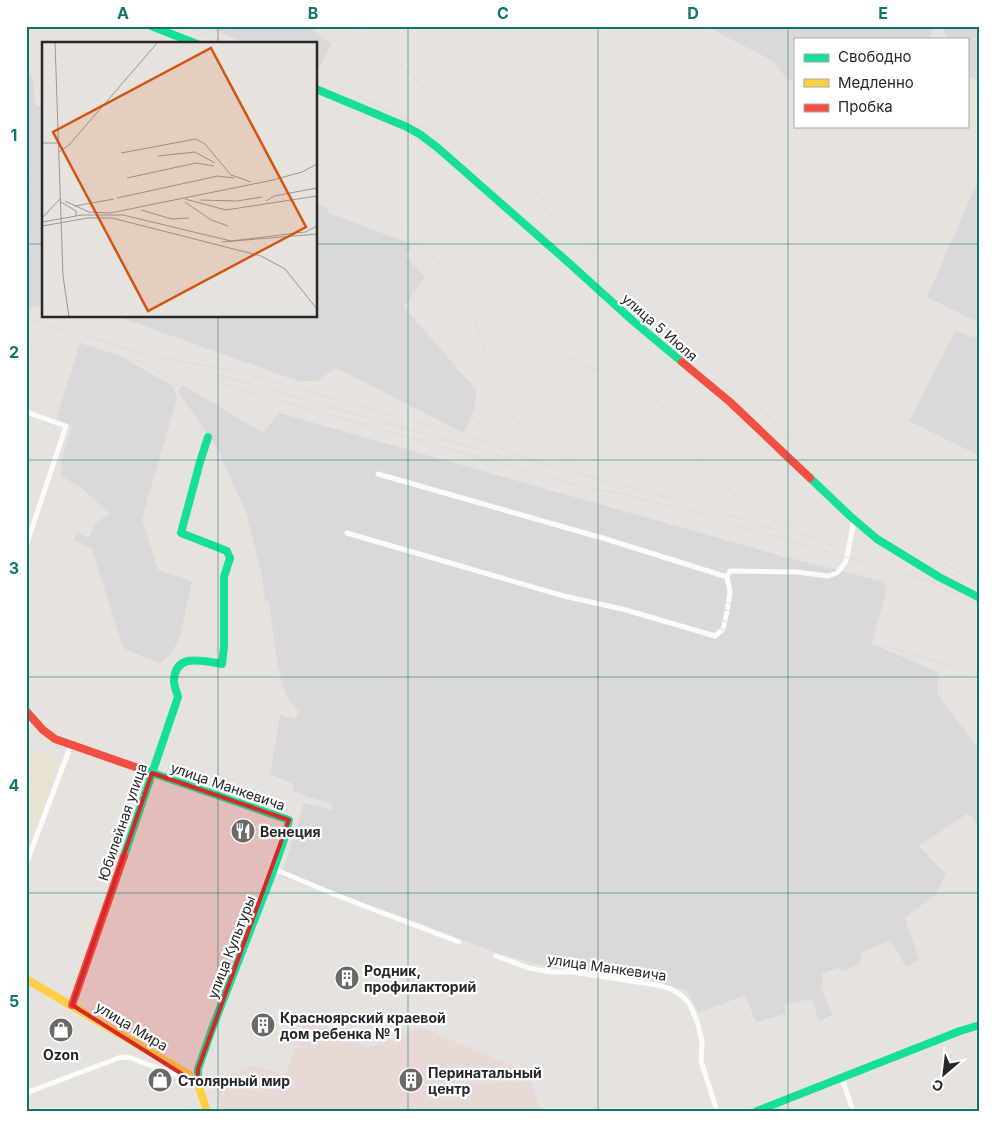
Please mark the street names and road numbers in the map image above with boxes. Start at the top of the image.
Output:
street label: улица 5 Июля [619,290,701,364]
street label: улица Манкевича [168,758,288,814]
street label: Юбилейная улица [94,761,150,883]
street label: улица Культуры [204,893,258,1001]
street label: улица Манкевича [546,950,668,984]
street label: улица Мира [93,998,171,1054]

